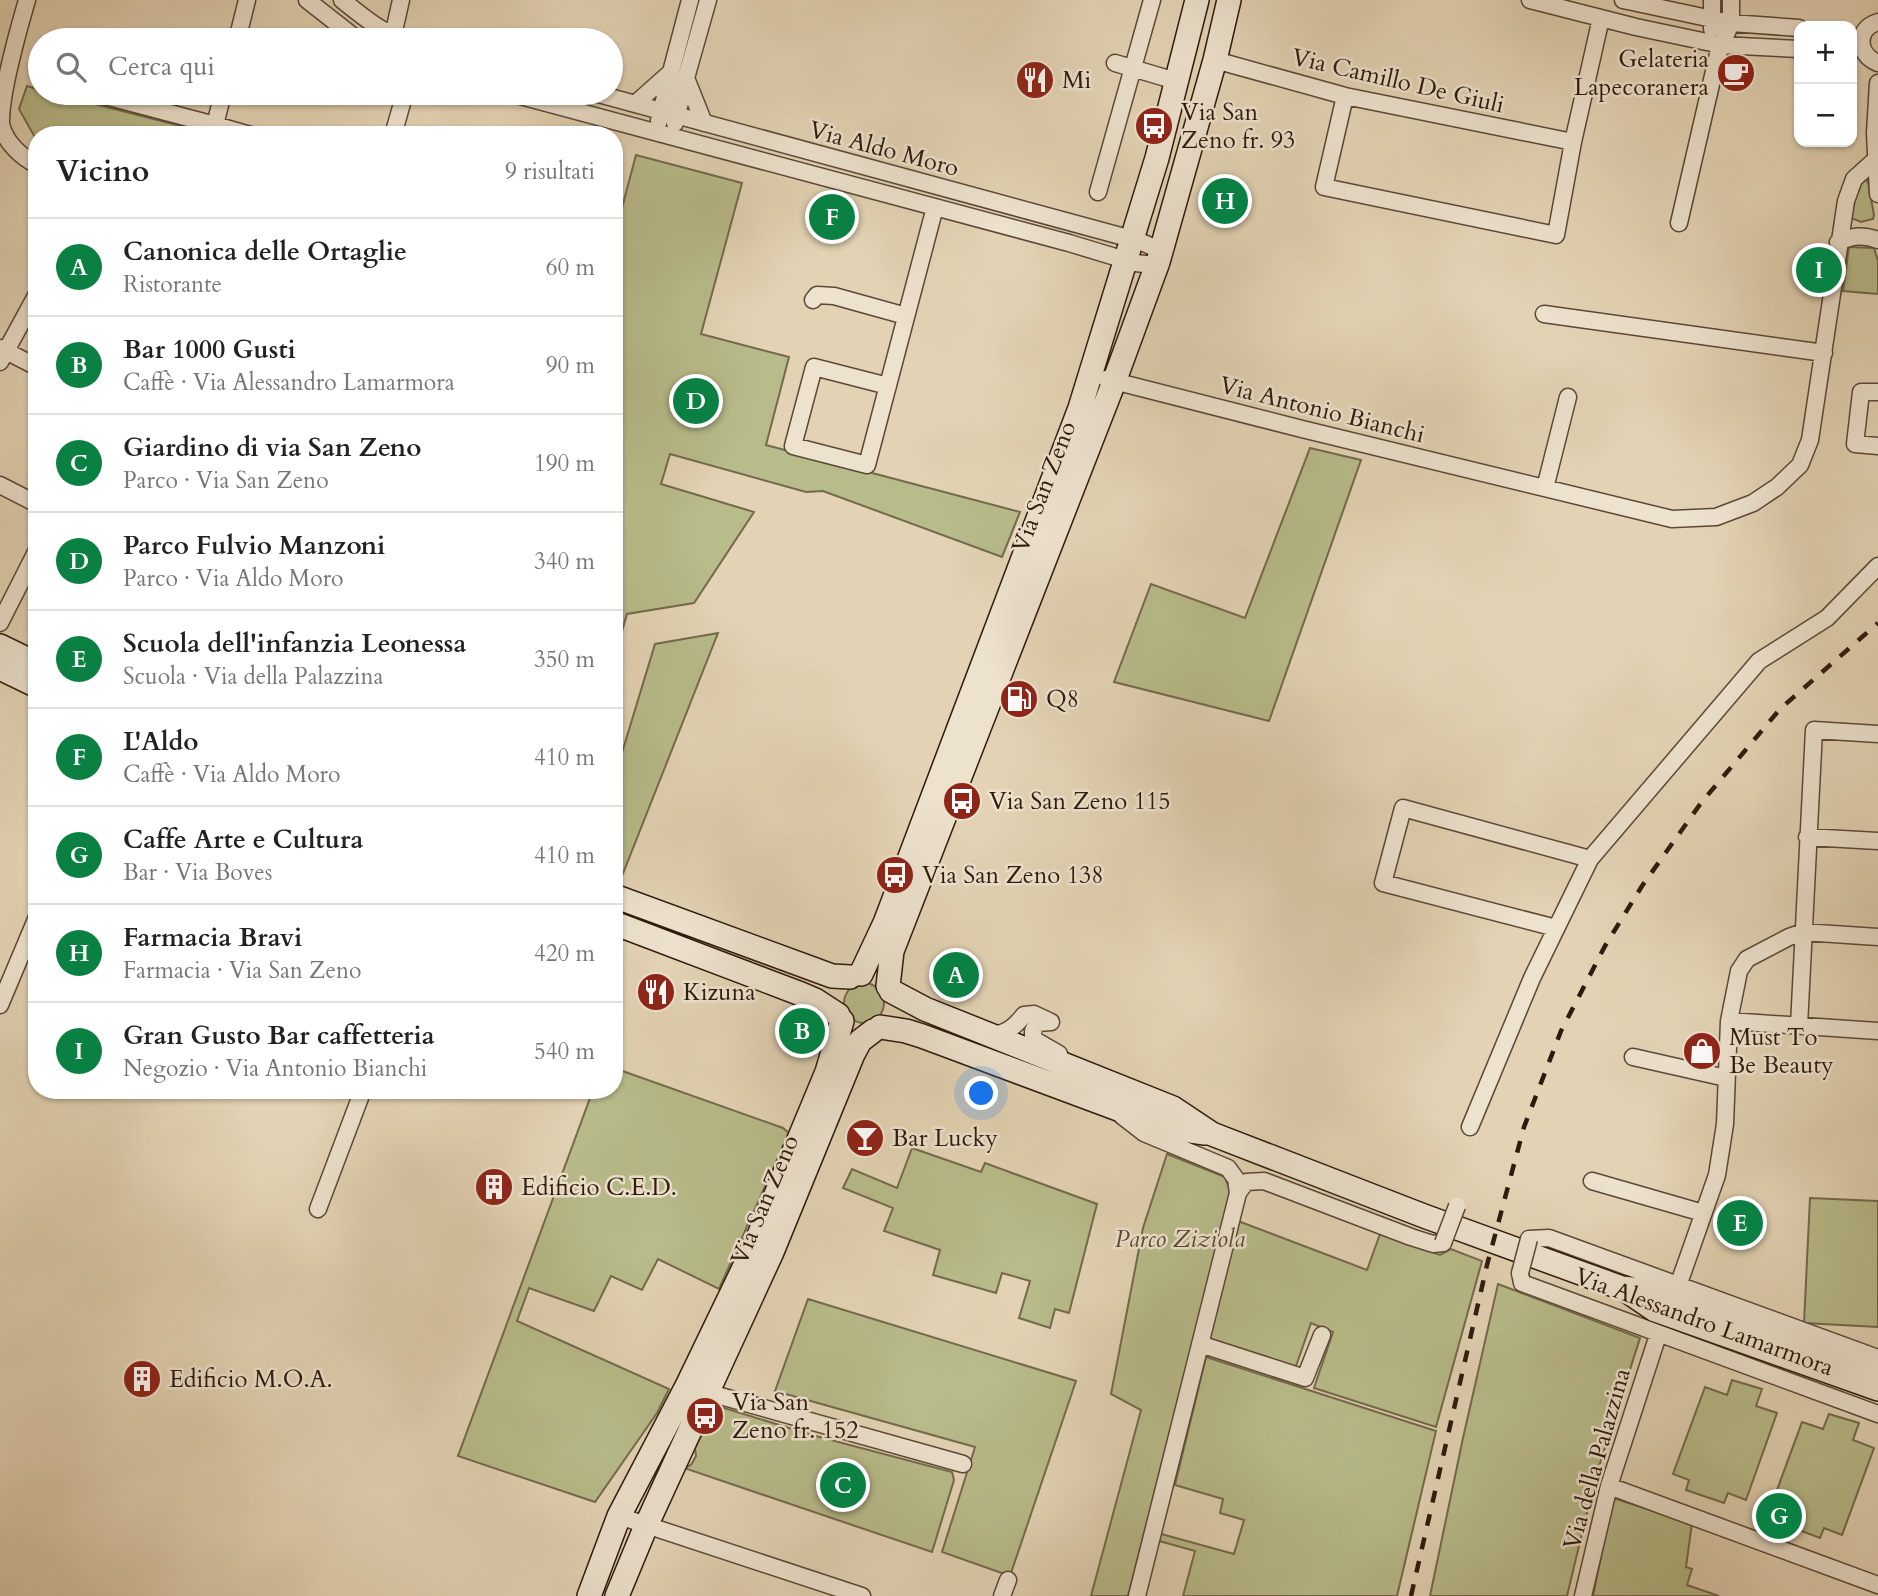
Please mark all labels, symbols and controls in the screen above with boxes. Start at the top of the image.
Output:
map controls [1794,21,1857,147]
button: + [1794,21,1857,84]
search box [28,28,623,105]
street label: Via Camillo De Giuli [1288,40,1508,122]
place label: Gelateria Lapecoranera [1574,43,1710,104]
icon: search [52,48,90,86]
text: Cerca qui [108,49,215,84]
cafe icon: Gelateria Lapecoranera [1715,52,1757,94]
restaurant icon: Mi [1014,59,1056,101]
place label: Mi [1062,64,1092,97]
button: − [1794,84,1857,147]
place label: Via San Zeno fr. 93 [1181,96,1295,157]
bus stop icon: Via San Zeno fr. 93 [1133,105,1175,147]
street label: Via Aldo Moro [805,113,963,185]
text: Vicino [56,151,149,192]
text: 9 risultati [505,156,595,187]
pin: H [1202,175,1248,227]
pin: F [809,191,855,243]
text: Canonica delle Ortaglie [123,234,407,269]
pin: I [1796,244,1842,296]
text: A [70,252,88,283]
text: 60 m [546,252,595,283]
text: Ristorante [123,269,222,300]
text: Bar 1000 Gusti [123,332,296,367]
text: B [71,350,87,381]
text: 90 m [546,350,595,381]
text: Caffè · Via Alessandro Lamarmora [123,367,455,398]
street label: Via Antonio Bianchi [1216,369,1428,451]
pin: D [673,375,719,427]
street label: Via San Zeno [1004,417,1084,557]
text: Giardino di via San Zeno [123,430,421,465]
text: C [70,448,88,479]
text: 190 m [534,448,595,479]
text: Parco · Via San Zeno [123,465,329,496]
text: Parco Fulvio Manzoni [123,528,385,563]
text: D [69,546,89,577]
text: 340 m [534,546,595,577]
text: Parco · Via Aldo Moro [123,563,344,594]
text: Scuola dell'infanzia Leonessa [123,626,466,661]
text: E [72,644,86,675]
text: 350 m [534,644,595,675]
text: Scuola · Via della Palazzina [123,661,383,692]
fuel station icon: Q8 [998,678,1040,720]
place label: Q8 [1046,683,1079,716]
text: L'Aldo [123,724,198,759]
text: F [72,742,86,773]
text: 410 m [534,742,595,773]
text: Caffè · Via Aldo Moro [123,759,340,790]
bus stop icon: Via San Zeno 115 [941,780,983,822]
place label: Via San Zeno 115 [989,785,1171,818]
text: Caffe Arte e Cultura [123,822,363,857]
text: G [70,840,88,871]
text: 410 m [534,840,595,871]
bus stop icon: Via San Zeno 138 [874,854,916,896]
text: Bar · Via Boves [123,857,272,888]
place label: Via San Zeno 138 [922,859,1104,892]
text: Farmacia Bravi [123,920,302,955]
text: H [69,938,89,969]
text: 420 m [534,938,595,969]
pin: A [933,949,979,1001]
text: Farmacia · Via San Zeno [123,955,361,986]
restaurant icon: Kizuna [635,971,677,1013]
place label: Kizuna [683,976,756,1009]
pin: B [779,1005,825,1057]
text: Gran Gusto Bar caffetteria [123,1018,435,1053]
place label: Must To Be Beauty [1729,1021,1834,1082]
shop icon: Must To Be Beauty [1681,1030,1723,1072]
text: I [75,1036,83,1067]
text: 540 m [534,1036,595,1067]
text: Negozio · Via Antonio Bianchi [123,1053,427,1084]
your location [964,1076,998,1110]
bar icon: Bar Lucky [844,1117,886,1159]
place label: Bar Lucky [892,1122,998,1155]
street label: Via San Zeno [723,1130,807,1270]
building icon: Edificio C.E.D. [473,1166,515,1208]
place label: Edificio C.E.D. [521,1171,677,1204]
pin: E [1717,1197,1763,1249]
park label: Parco Ziziola [1115,1223,1245,1256]
street label: Via Alessandro Lamarmora [1570,1260,1839,1384]
building icon: Edificio M.O.A. [121,1358,163,1400]
place label: Edificio M.O.A. [169,1363,333,1396]
street label: Via della Palazzina [1555,1364,1639,1554]
place label: Via San Zeno fr. 152 [732,1386,859,1447]
bus stop icon: Via San Zeno fr. 152 [684,1395,726,1437]
pin: C [820,1459,866,1511]
pin: G [1756,1490,1802,1542]

